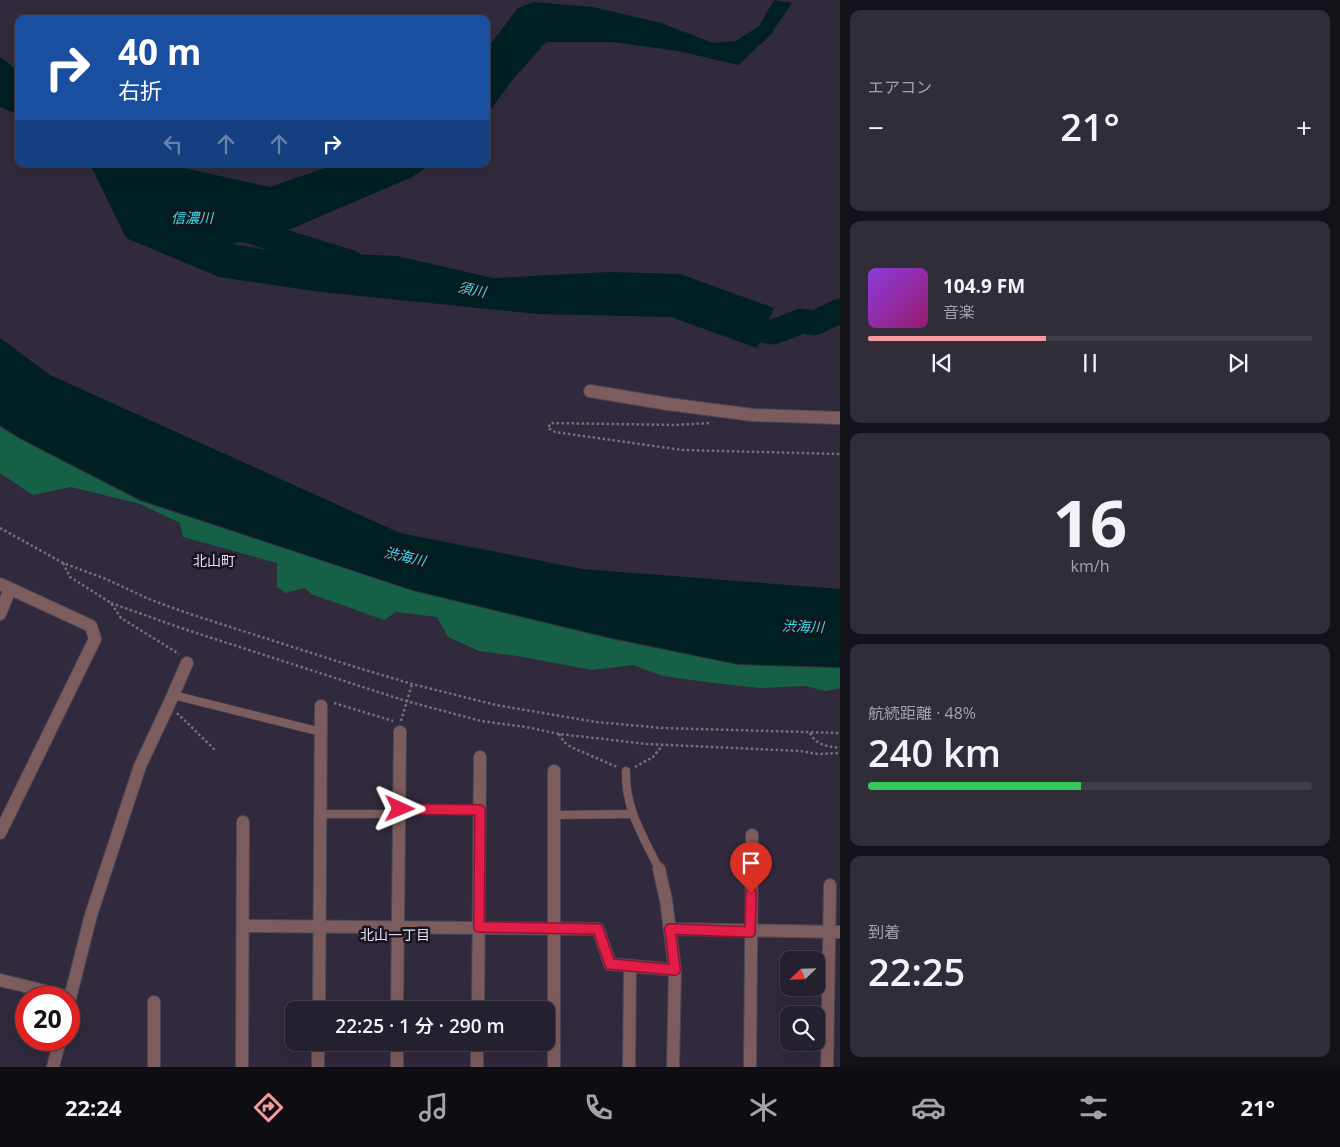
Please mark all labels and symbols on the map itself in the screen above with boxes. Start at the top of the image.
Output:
water label: 信濃川 [171,208,215,227]
water label: 須川 [456,277,490,301]
water label: 渋海川 [382,542,430,570]
district label: 北山町 [193,551,235,570]
water label: 渋海川 [782,616,826,636]
position arrow [373,782,425,834]
pin [730,842,772,893]
district label: 北山一丁目 [360,925,430,944]
north arrow [780,951,825,996]
speed limit sign: 20 [15,986,80,1051]

